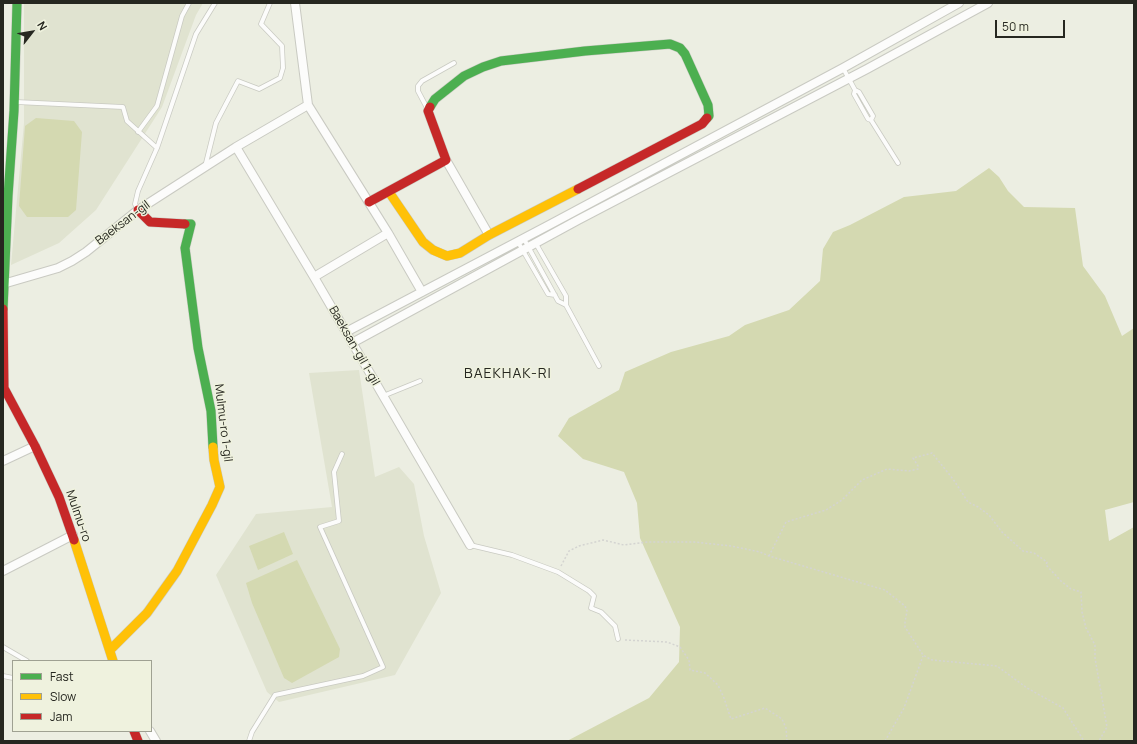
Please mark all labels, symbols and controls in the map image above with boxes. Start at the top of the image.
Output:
north arrow [12,12,52,52]
scale bar [997,12,1067,38]
text: N [34,18,51,33]
text: 50 m [1002,18,1029,35]
street label: Baeksan-gil [93,198,153,248]
street label: Baeksan-gil 1-gil [325,304,383,388]
district label: BAEKHAK-RI [464,366,552,382]
street label: Mulmu-ro 1-gil [211,383,235,463]
street label: Mulmu-ro [62,488,94,544]
legend [12,660,152,732]
text: Fast [50,668,74,685]
text: Slow [50,688,76,705]
text: Jam [50,708,72,725]

